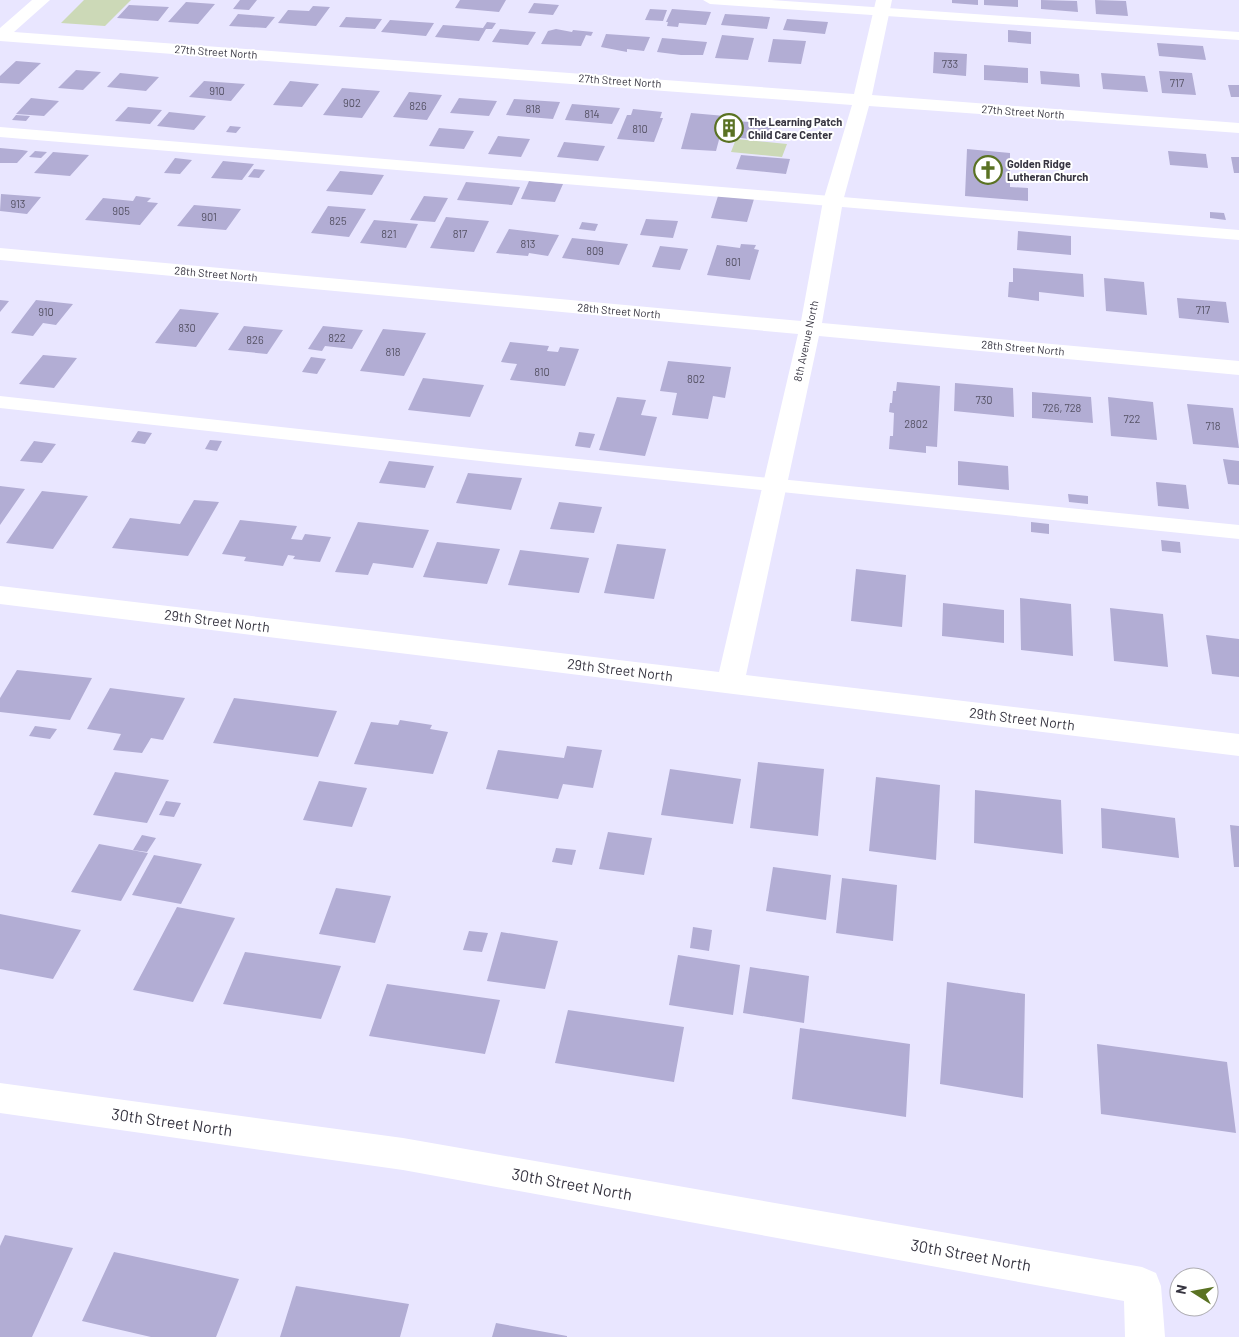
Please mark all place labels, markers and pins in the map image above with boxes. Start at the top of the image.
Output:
building icon: The Learning Patch Child Care Center [714,113,744,143]
place label: The Learning Patch Child Care Center [748,115,842,141]
church icon: Golden Ridge Lutheran Church [973,155,1003,185]
place label: Golden Ridge Lutheran Church [1007,157,1088,183]

